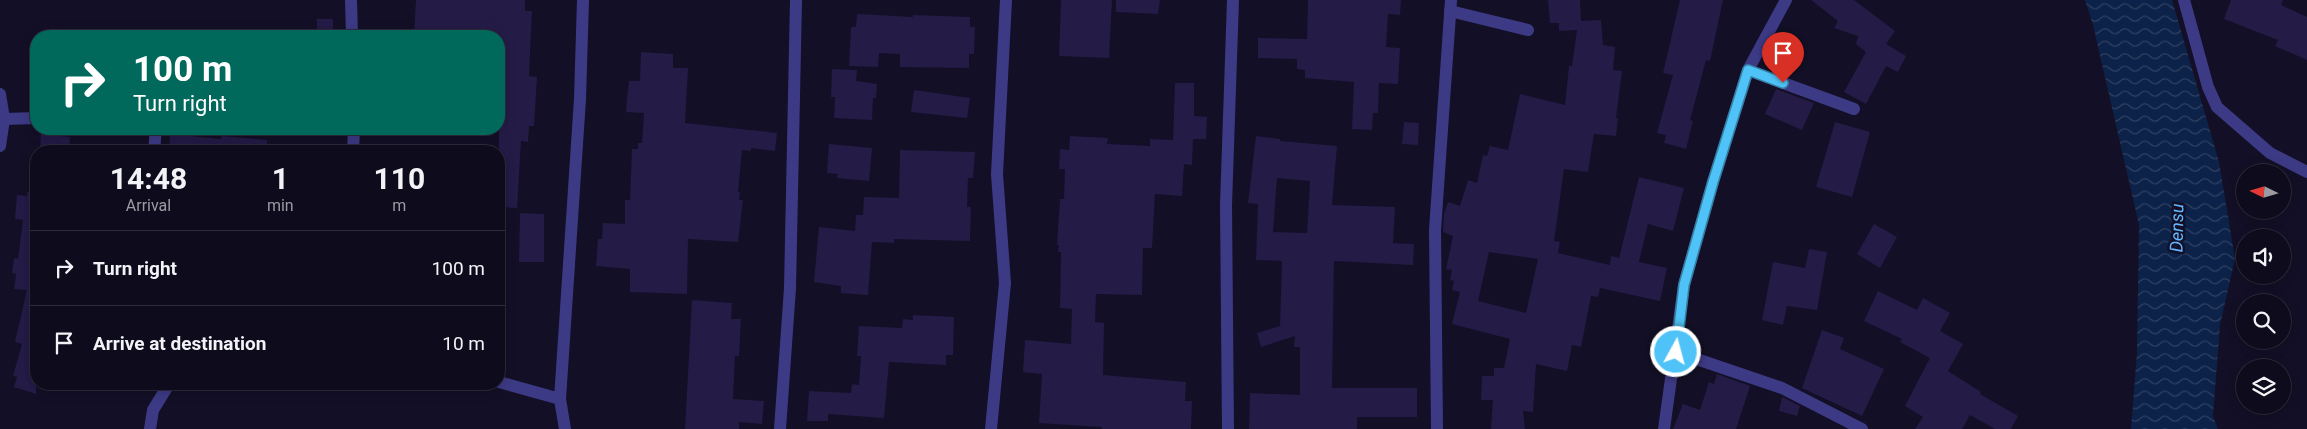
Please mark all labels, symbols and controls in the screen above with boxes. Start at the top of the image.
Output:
pin [1762,32,1804,83]
icon: arrive [1769,39,1797,67]
text: 100 m [133,49,232,90]
icon: right [50,50,115,115]
text: Turn right [133,91,227,116]
text: 14:48 [110,161,187,196]
text: 1 [272,161,289,196]
text: 110 [374,161,425,196]
north arrow [2236,164,2291,219]
map controls [2236,164,2291,414]
text: Arrival [126,196,171,215]
text: min [267,196,294,215]
text: m [392,196,406,215]
water label: Densu [2166,203,2187,253]
button: sound [2236,229,2291,284]
icon: right [50,254,78,282]
text: Turn right [93,257,177,280]
text: 100 m [432,257,485,280]
button: search [2236,294,2291,349]
position arrow [1649,325,1701,377]
icon: arrive [50,329,78,357]
text: Arrive at destination [93,332,266,355]
text: 10 m [442,332,485,355]
button: layers [2236,359,2291,414]

